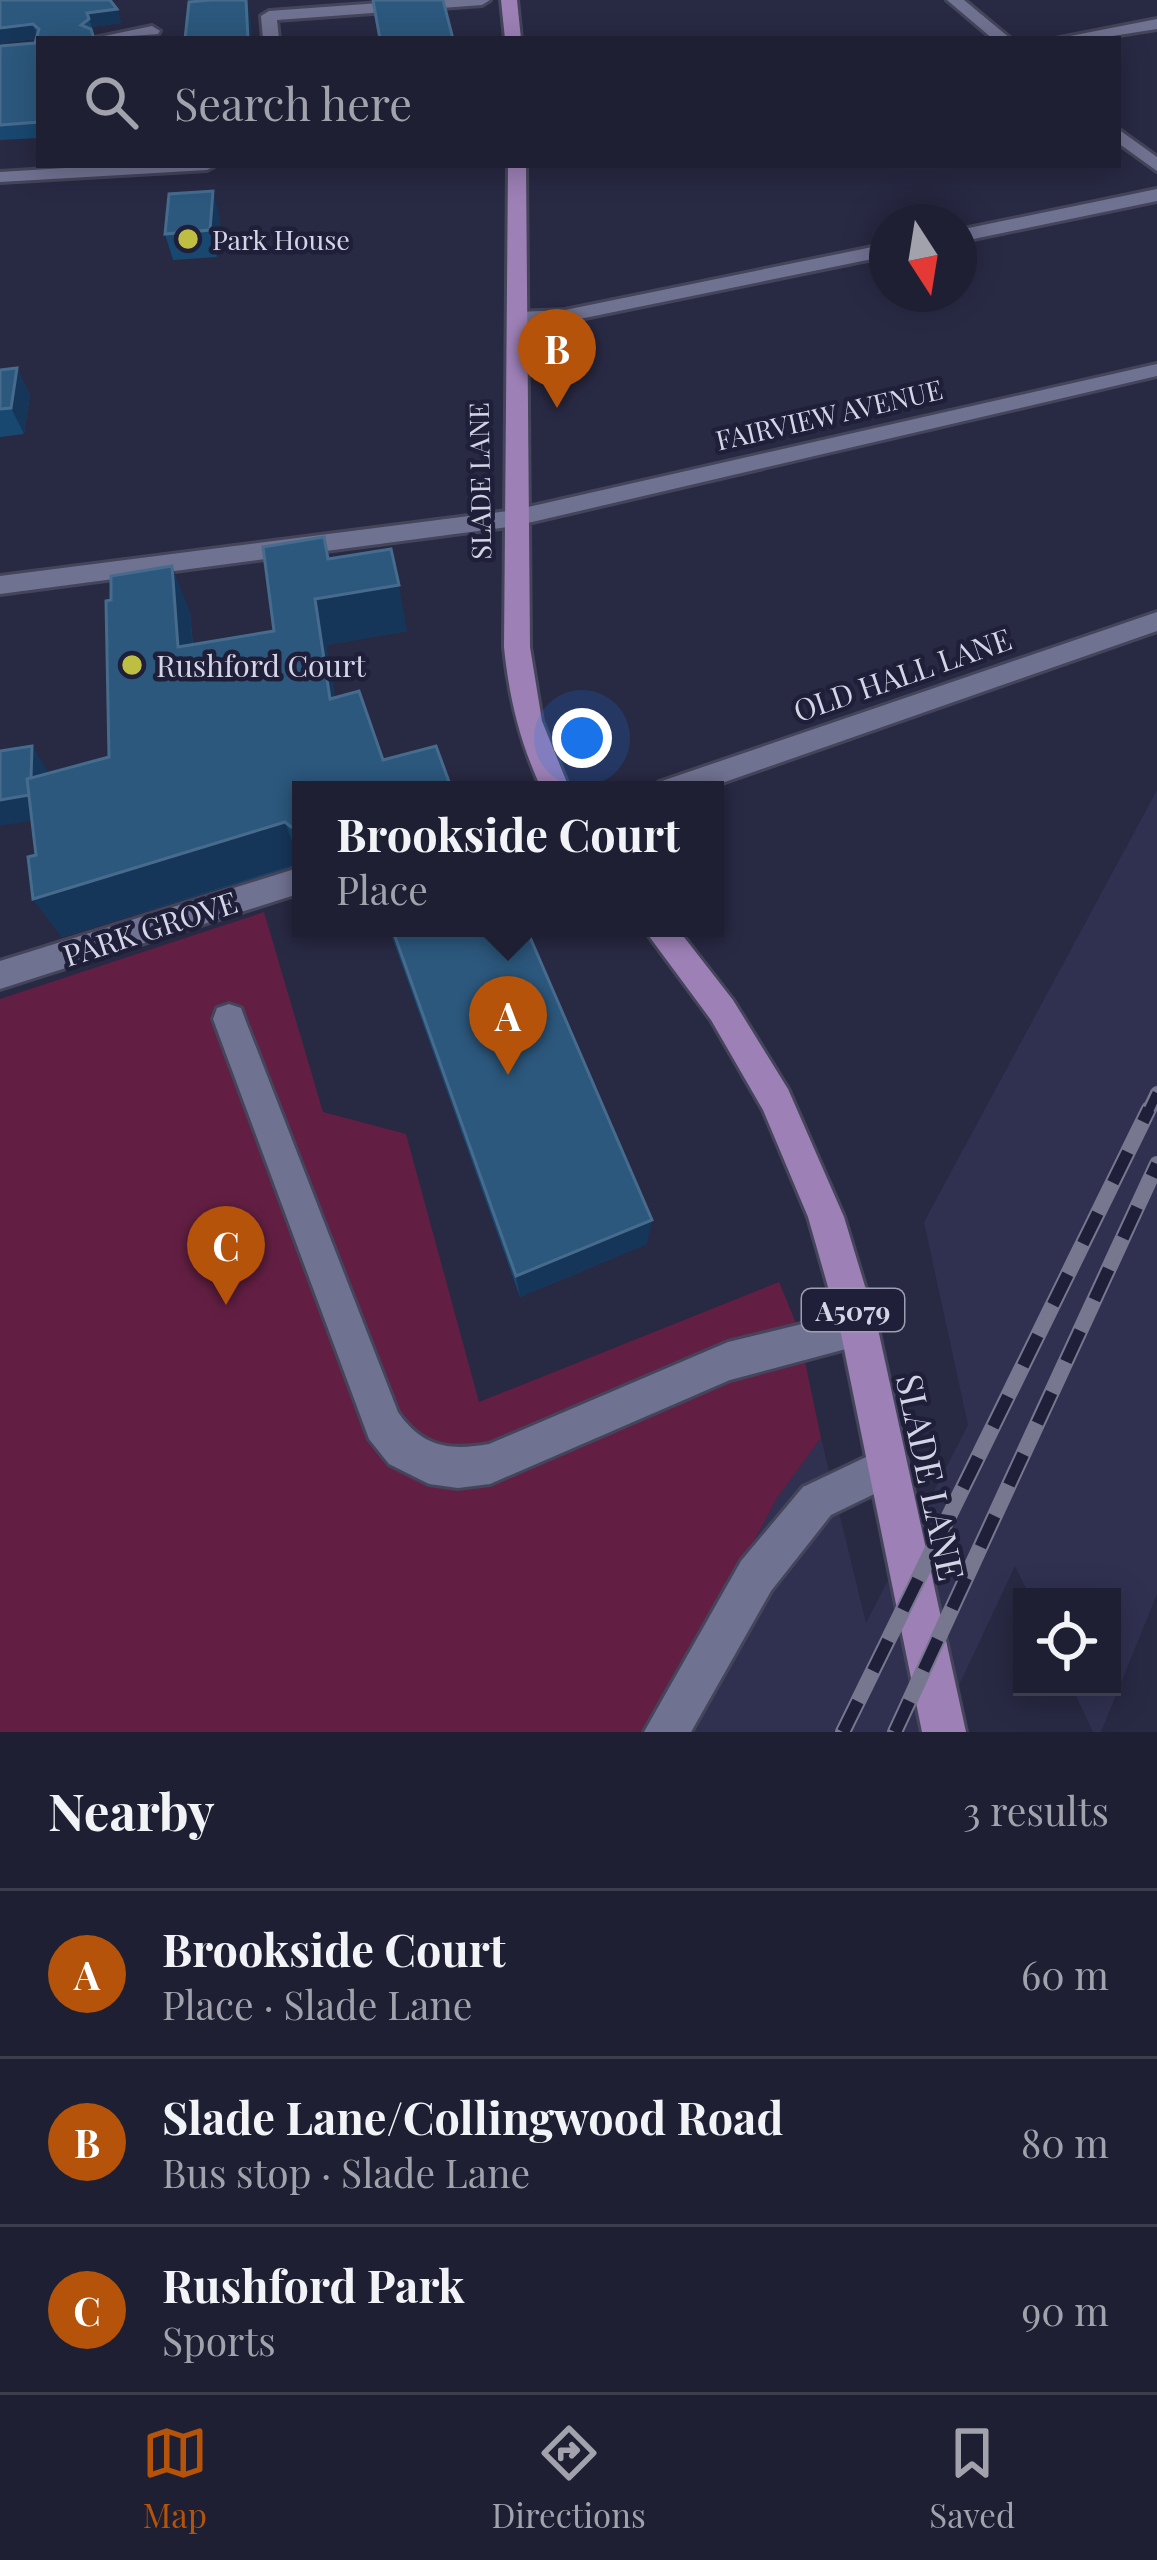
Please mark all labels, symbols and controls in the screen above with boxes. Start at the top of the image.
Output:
search box [36,36,1121,168]
icon: search [78,69,144,135]
text: Search here [174,72,412,132]
north arrow [869,204,977,312]
place label: Park House [212,221,350,257]
marker: Park House [175,226,201,252]
pin: B [518,309,596,408]
street label: FAIRVIEW AVENUE [712,370,946,458]
street label: SLADE LANE [460,402,498,560]
street label: OLD HALL LANE [788,618,1016,730]
place label: Rushford Court [156,645,366,685]
marker: Rushford Court [119,652,145,678]
your location [552,708,612,768]
popup [292,781,724,937]
text: Brookside Court [336,803,680,863]
text: Place [336,863,428,915]
street label: PARK GROVE [58,881,242,975]
pin: A [469,976,547,1075]
pin: C [187,1206,265,1305]
road number: A5079 [802,1289,904,1331]
street label: SLADE LANE [887,1369,977,1585]
map controls [1013,1588,1121,1696]
button: locate [1013,1588,1121,1696]
text: Nearby [48,1776,214,1844]
text: 3 results [963,1784,1109,1836]
text: Brookside Court [162,1918,506,1978]
text: A [74,1948,100,2000]
text: 60 m [1021,1948,1109,2000]
text: Place · Slade Lane [162,1978,473,2030]
text: Slade Lane/Collingwood Road [162,2086,783,2146]
text: B [74,2116,100,2168]
text: 80 m [1021,2116,1109,2168]
text: Bus stop · Slade Lane [162,2146,530,2198]
text: Rushford Park [162,2254,465,2314]
text: C [73,2284,101,2336]
text: 90 m [1021,2284,1109,2336]
text: Sports [162,2314,276,2366]
tab: Map [142,2420,208,2536]
tab: Directions [491,2420,646,2536]
tab: Saved [929,2420,1015,2536]

